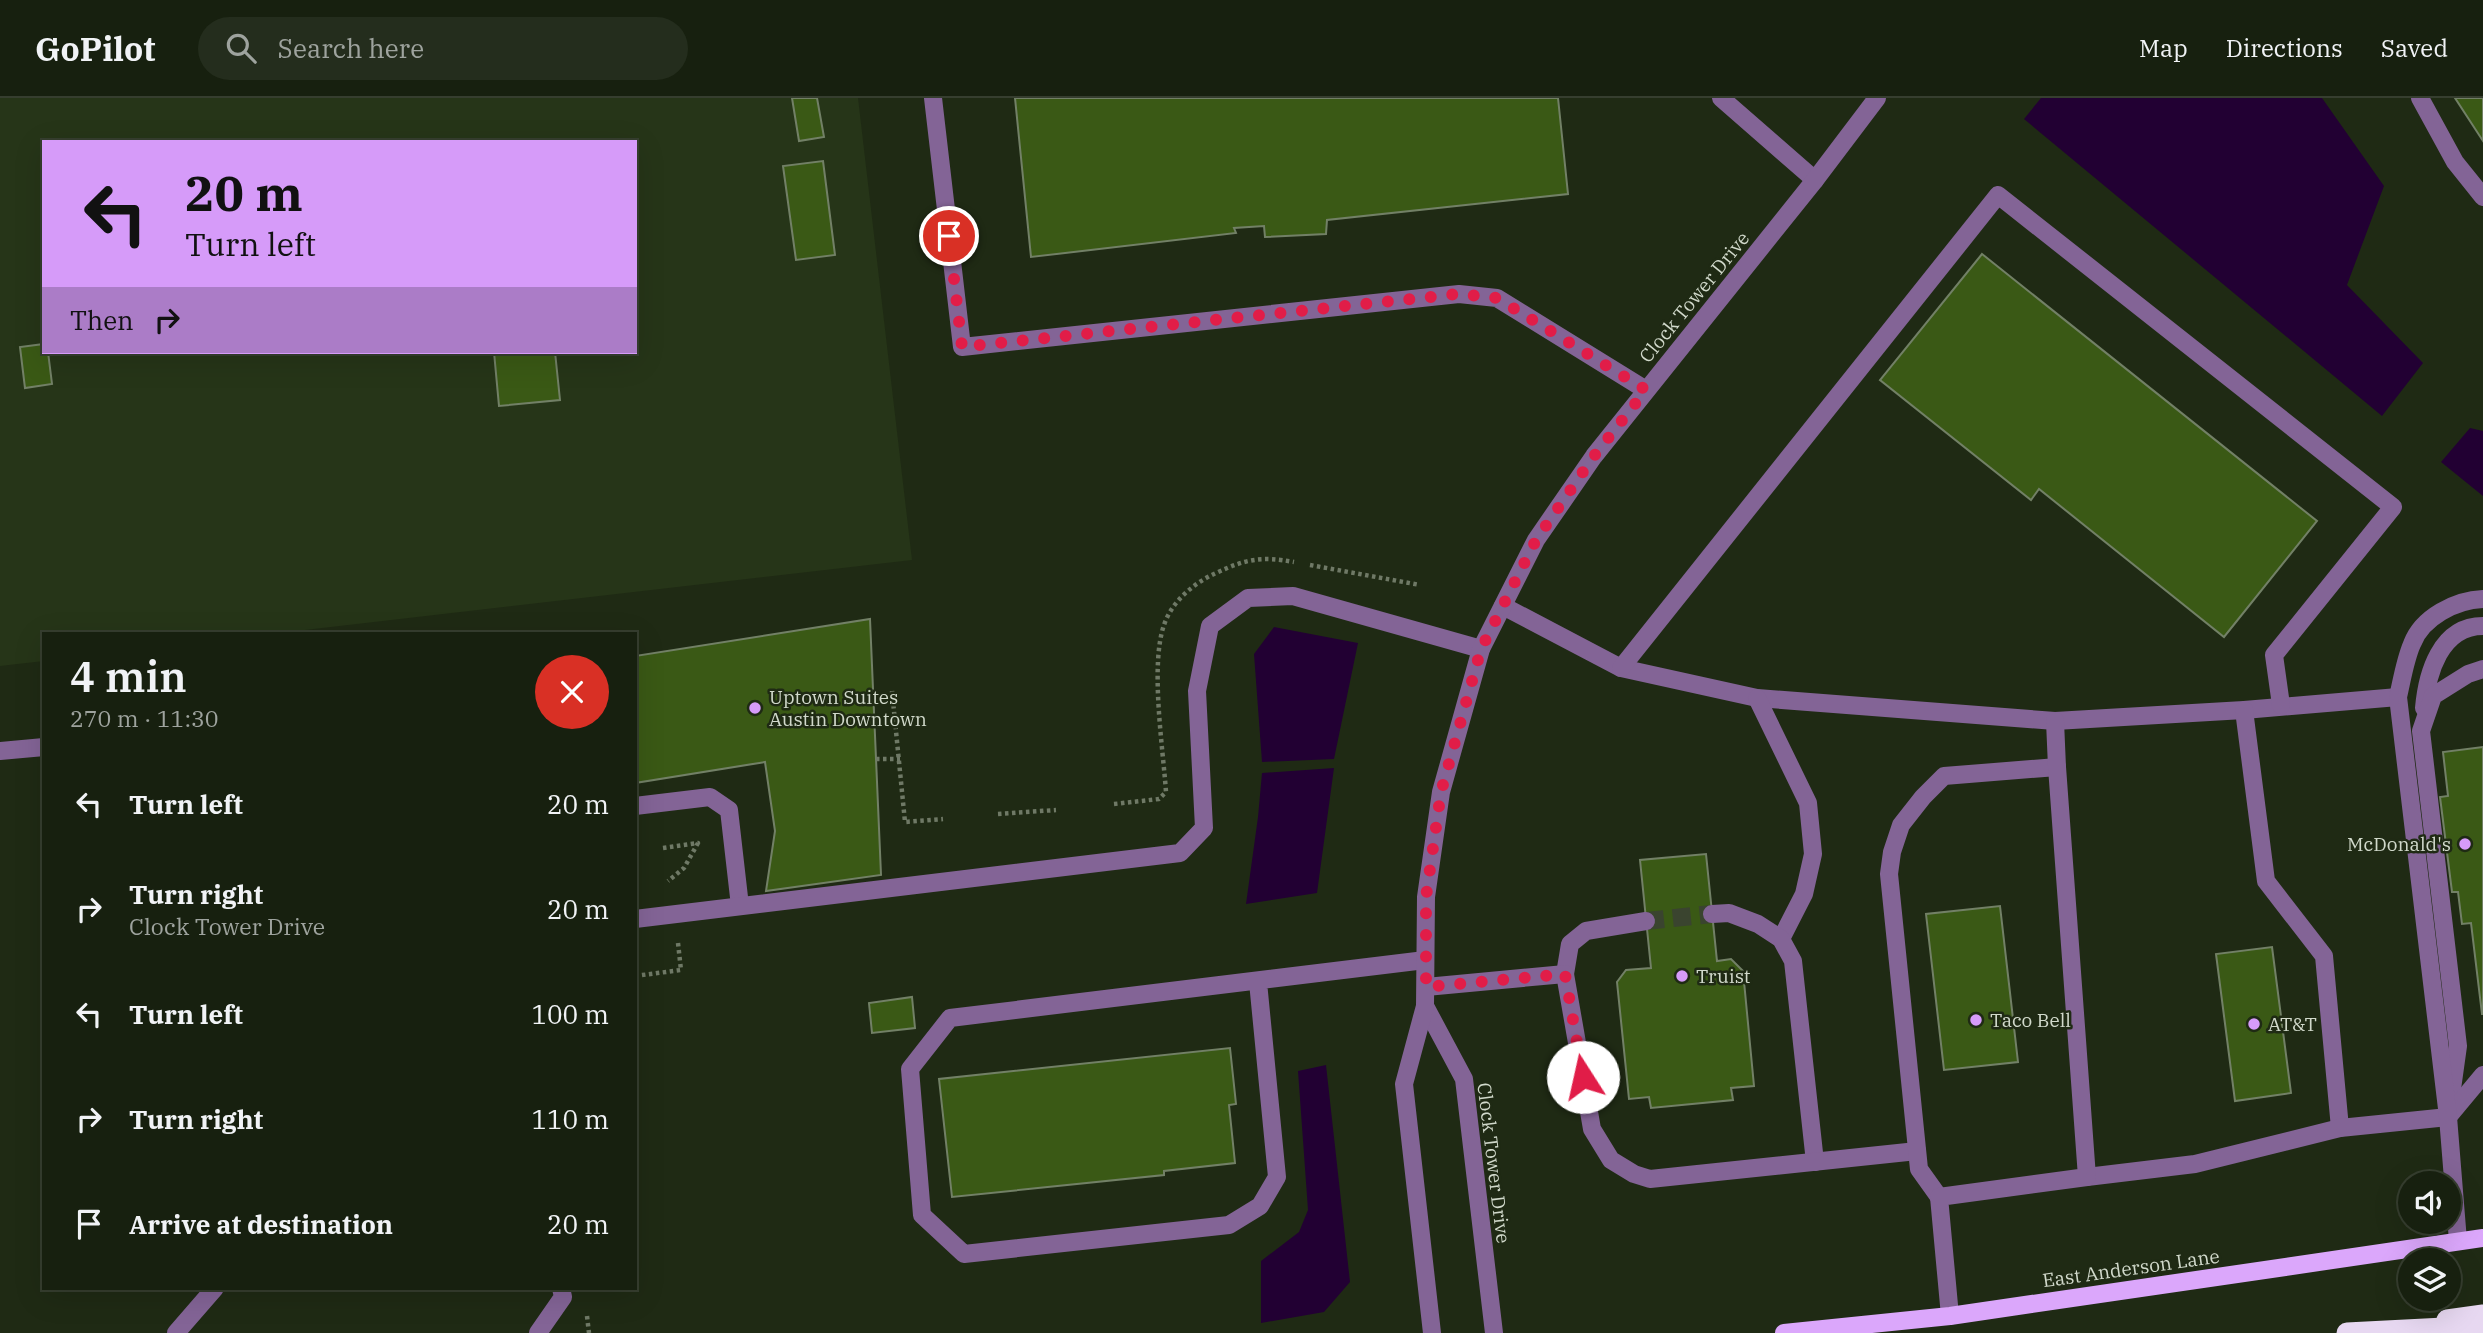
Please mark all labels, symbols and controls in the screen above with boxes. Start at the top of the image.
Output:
search box [198,17,688,80]
text: GoPilot [35,27,156,70]
icon: search [222,29,260,67]
text: Search here [278,31,424,65]
text: Map [2139,32,2188,64]
text: Directions [2226,32,2343,64]
text: Saved [2381,32,2448,64]
text: 20 m [185,161,303,224]
icon: left [70,168,161,259]
pin [919,206,979,266]
icon: arrive [930,217,968,255]
text: Turn left [185,223,316,265]
street label: Clock Tower Drive [1634,227,1754,367]
icon: right [148,301,186,339]
text: Then [70,303,134,337]
text: 4 min [70,649,187,704]
button: close [535,655,609,729]
place label: Uptown Suites Austin Downtown [769,685,927,731]
marker: Uptown Suites Austin Downtown [747,700,763,716]
text: 270 m · 11:30 [70,703,219,733]
icon: left [70,785,108,823]
text: Turn left [129,787,243,821]
text: 20 m [547,787,609,821]
place label: McDonald's [2347,832,2451,856]
marker: McDonald's [2457,836,2473,852]
text: Turn right [129,877,263,911]
icon: right [70,890,108,928]
text: 20 m [547,892,609,926]
text: Clock Tower Drive [129,911,325,941]
place label: Truist [1696,964,1751,988]
marker: Truist [1674,968,1690,984]
icon: left [70,995,108,1033]
text: Turn left [129,997,243,1031]
text: 100 m [531,997,609,1031]
place label: Taco Bell [1990,1008,2071,1032]
marker: Taco Bell [1968,1012,1984,1028]
place label: AT&T [2268,1012,2317,1036]
marker: AT&T [2246,1016,2262,1032]
position arrow [1546,1040,1620,1114]
street label: Clock Tower Drive [1472,1081,1516,1245]
icon: right [70,1100,108,1138]
text: Turn right [129,1102,263,1136]
text: 110 m [531,1102,609,1136]
map controls [2398,1171,2461,1311]
button: sound [2398,1171,2461,1234]
icon: arrive [70,1205,108,1243]
text: Arrive at destination [129,1207,393,1241]
text: 20 m [547,1207,609,1241]
street label: East Anderson Lane [2041,1244,2221,1292]
button: layers [2398,1248,2461,1311]

